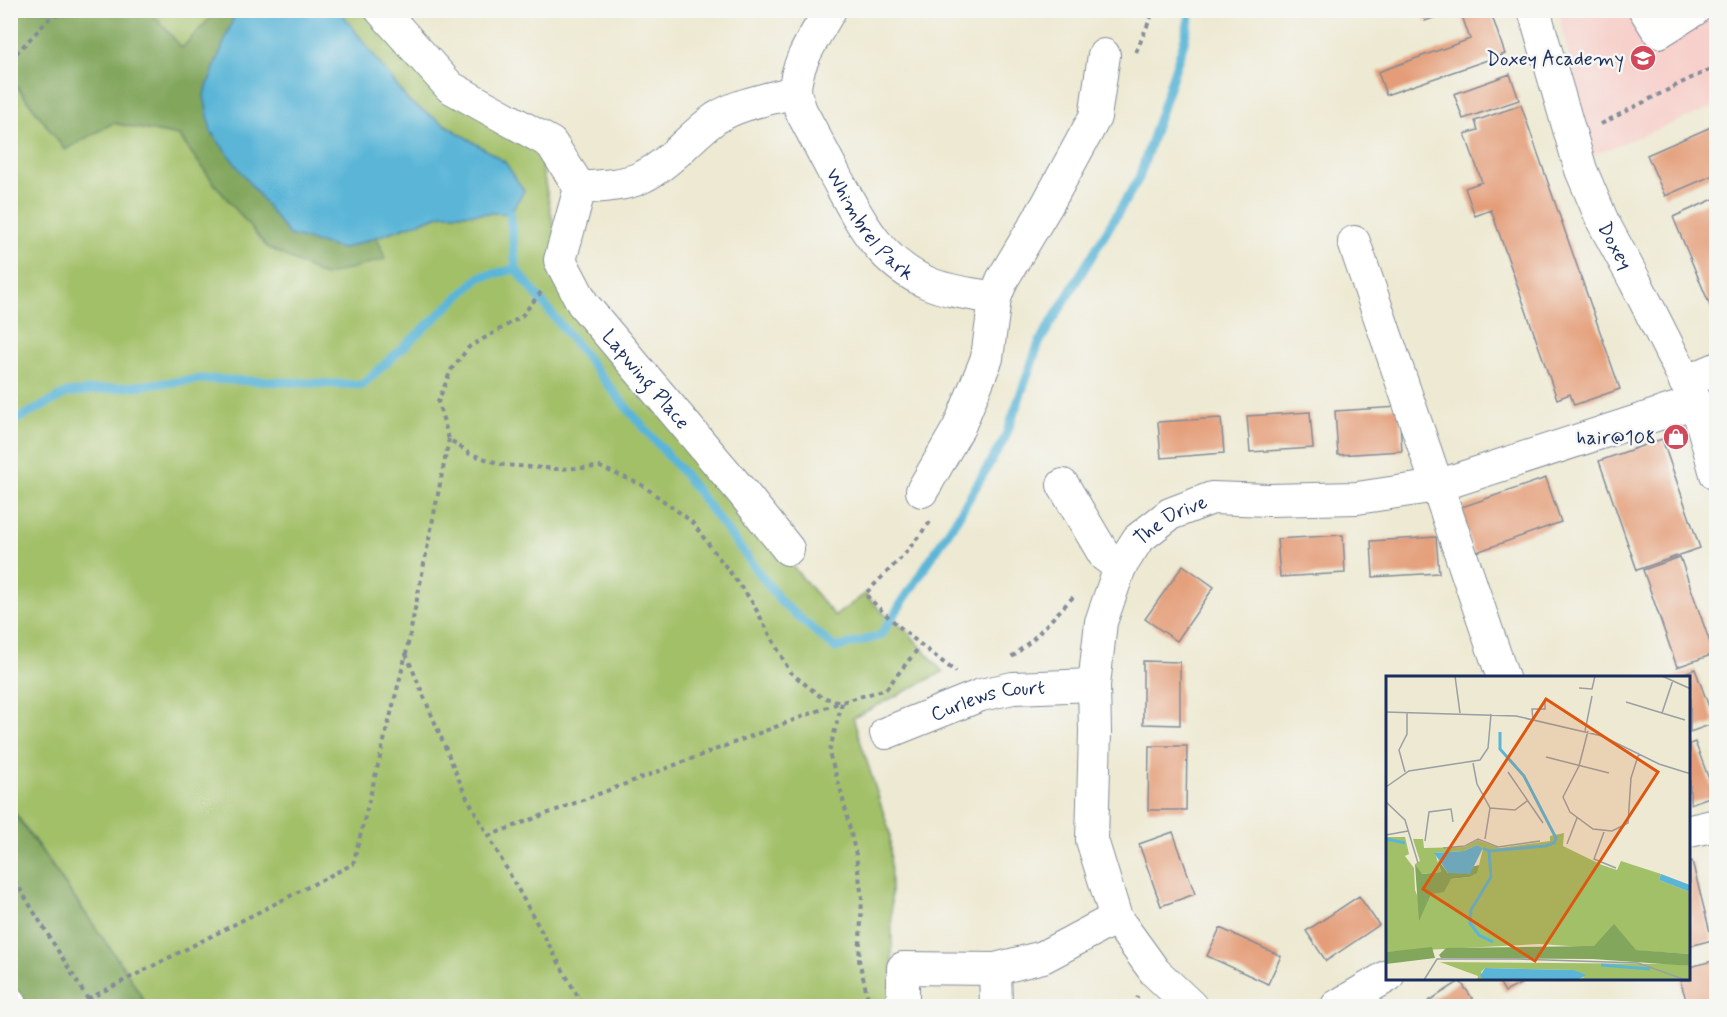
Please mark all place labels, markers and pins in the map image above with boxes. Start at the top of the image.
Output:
school or university icon: Doxey Academy [1628,43,1658,73]
place label: Doxey Academy [1486,46,1624,73]
shop icon: hair@108 [1661,422,1691,452]
place label: hair@108 [1577,425,1656,452]

